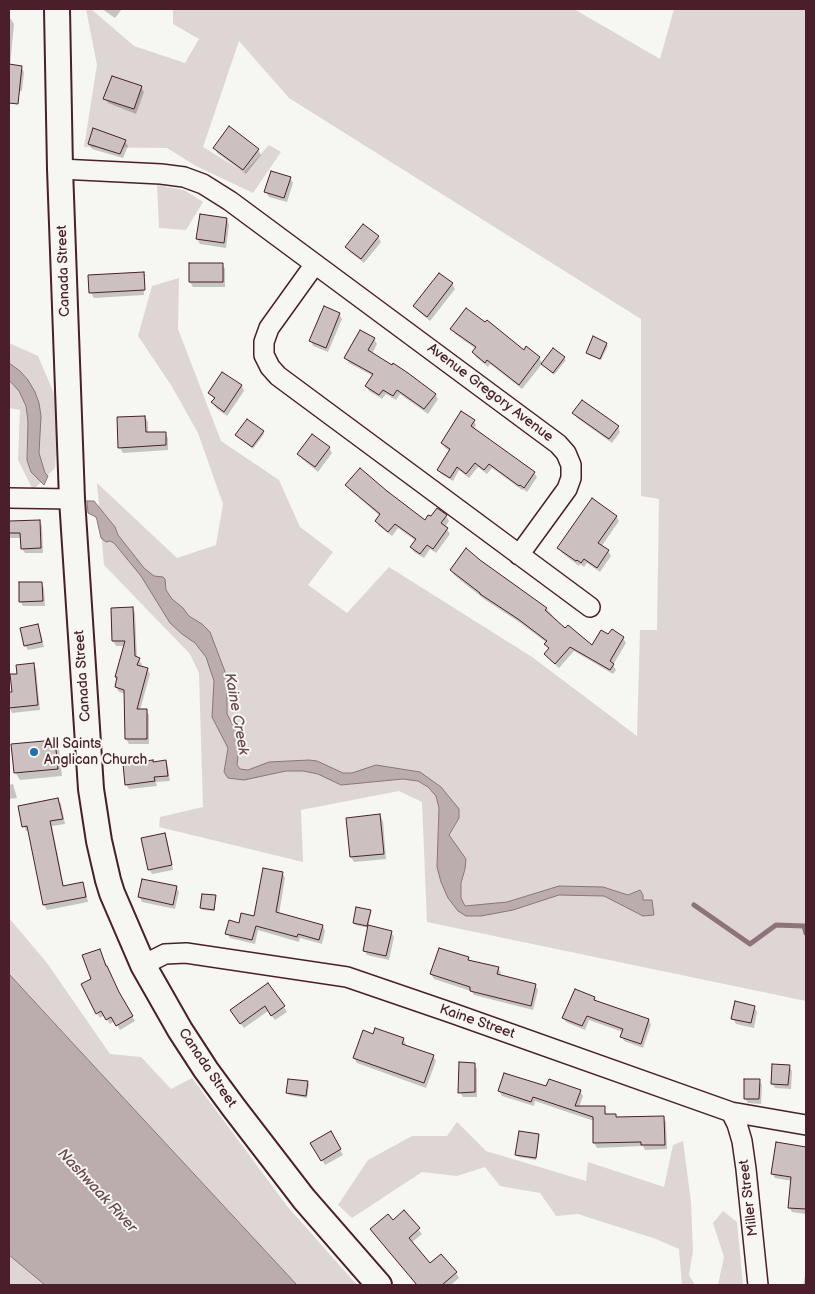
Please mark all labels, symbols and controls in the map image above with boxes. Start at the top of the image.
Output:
street label: Canada Street [54,225,74,317]
street label: Avenue Gregory Avenue [424,340,556,446]
street label: Canada Street [71,630,95,722]
water label: Kaine Creek [220,671,252,757]
place label: All Saints Anglican Church [44,736,147,769]
marker: All Saints Anglican Church [28,746,40,758]
street label: Kaine Street [437,1001,517,1043]
street label: Canada Street [174,1025,240,1111]
water label: Nashwaak River [53,1145,141,1237]
street label: Miller Street [736,1159,762,1237]

